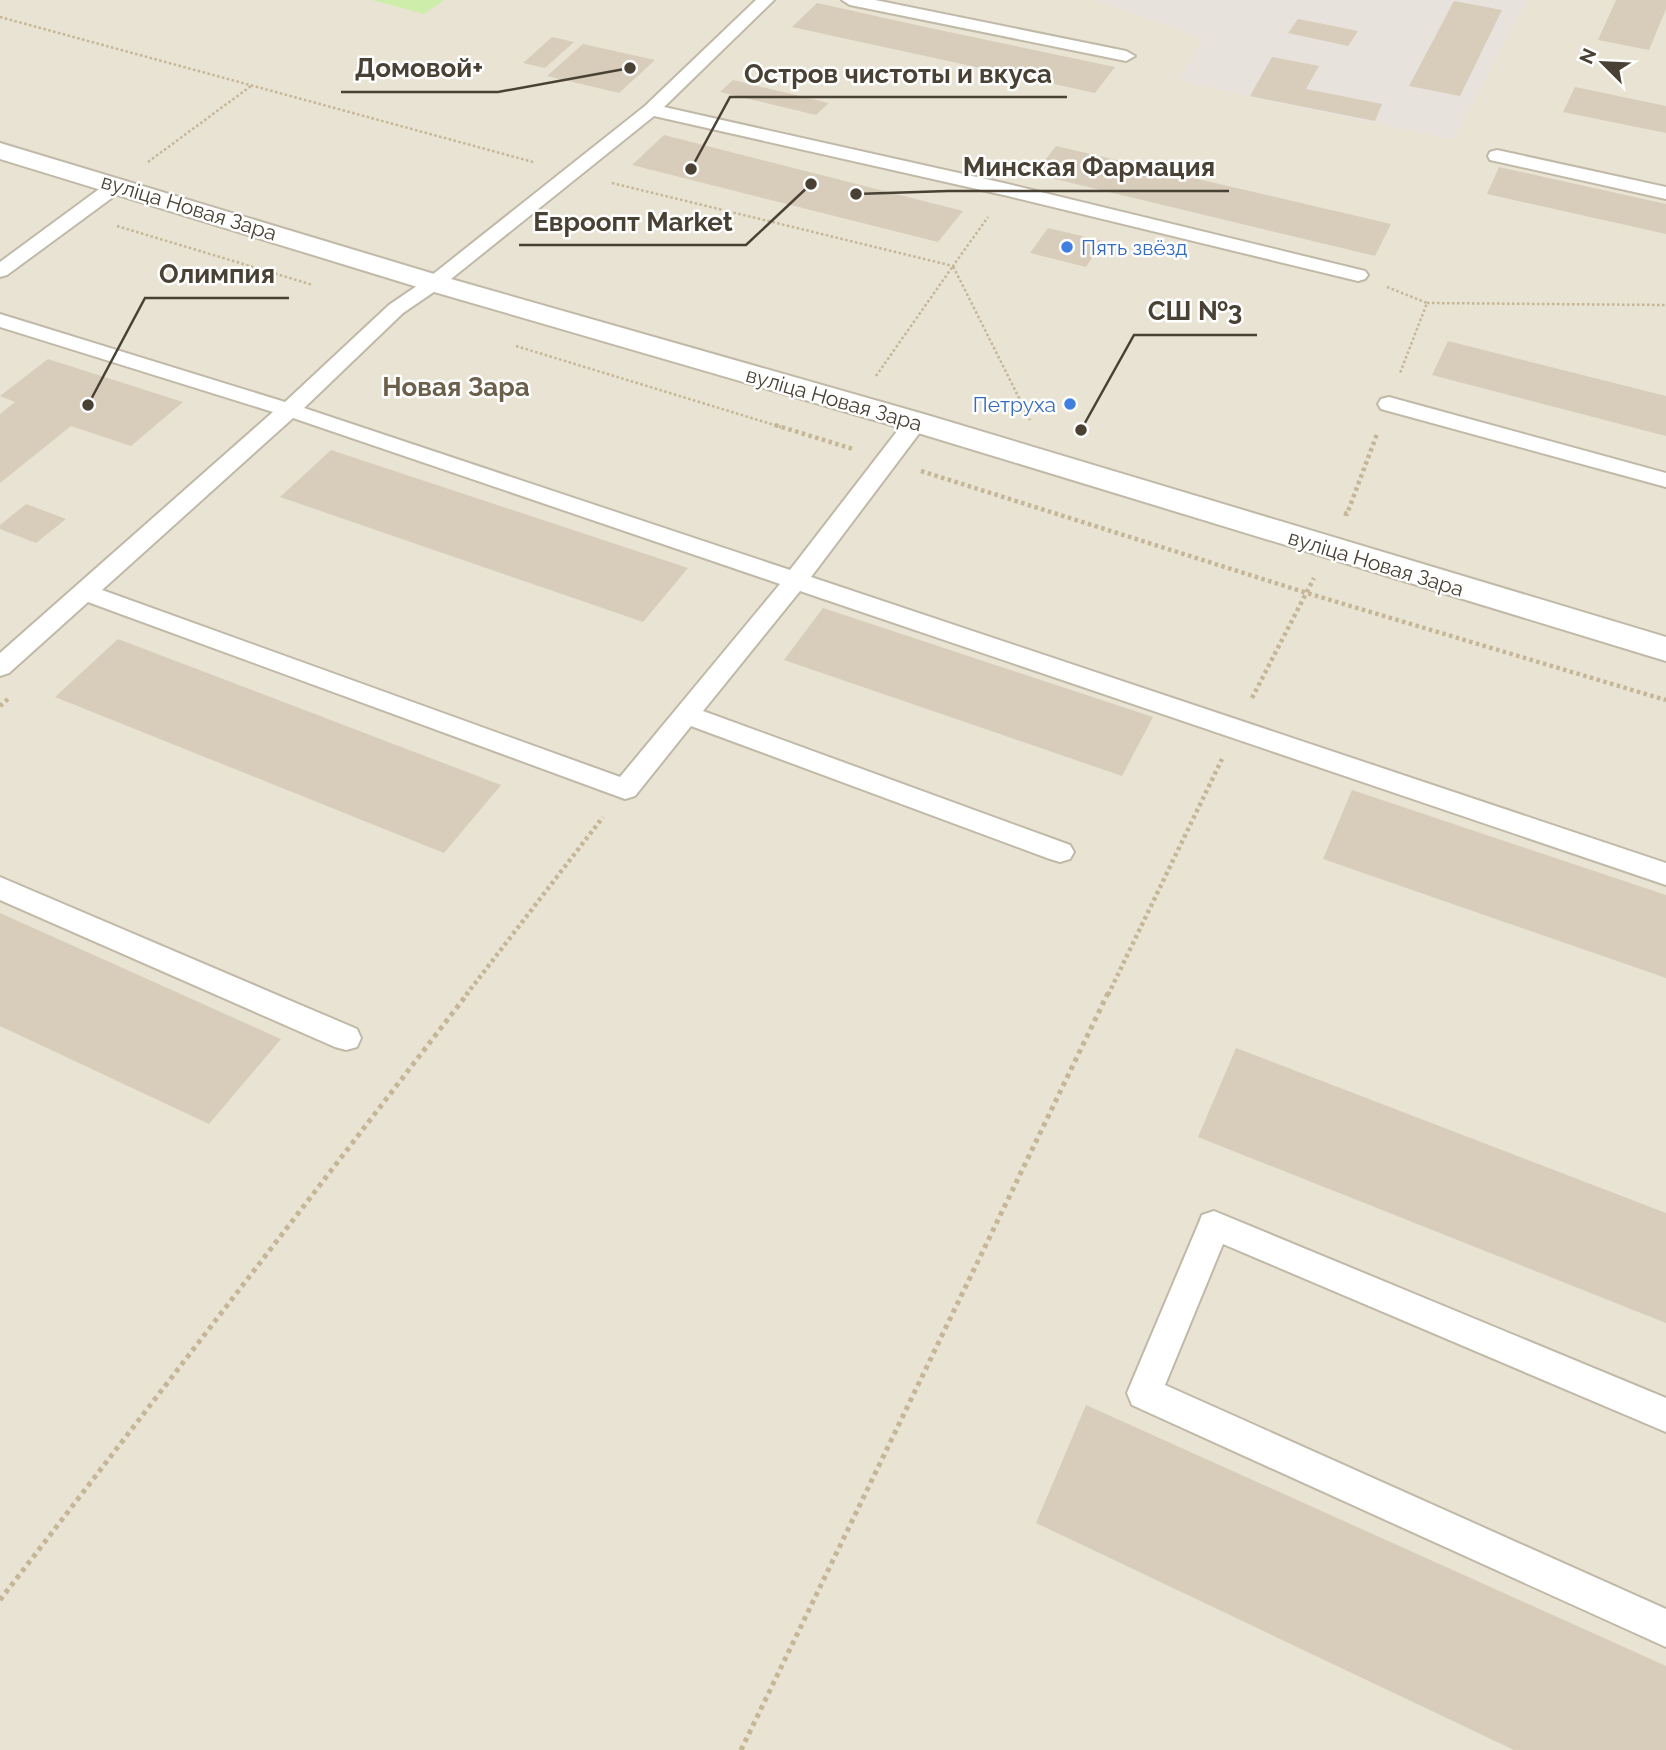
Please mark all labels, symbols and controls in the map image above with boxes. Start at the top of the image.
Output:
north arrow [1568,28,1638,98]
callout: Домовой+ [341,45,498,92]
text: N [1574,45,1600,67]
callout: Остров чистоты и вкуса [730,50,1067,97]
text: Домовой+ [355,53,483,83]
text: Остров чистоты и вкуса [744,59,1052,89]
callout: Минская Фармация [948,144,1229,191]
text: Минская Фармация [963,152,1215,182]
street label: вуліца Новая Зара [98,168,280,246]
callout: Евроопт Market [519,198,746,245]
text: Евроопт Market [533,207,733,237]
place label: Пять звёзд [1081,235,1188,260]
marker: Пять звёзд [1059,239,1075,255]
callout: Олимпия [145,251,289,298]
text: Олимпия [159,259,275,289]
callout: СШ №3 [1134,288,1257,335]
text: СШ №3 [1148,296,1242,326]
street label: вуліца Новая Зара [743,362,925,436]
district label: Новая Зара [382,372,530,402]
place label: Петруха [973,392,1056,417]
marker: Петруха [1062,396,1078,412]
street label: вуліца Новая Зара [1285,524,1467,602]

